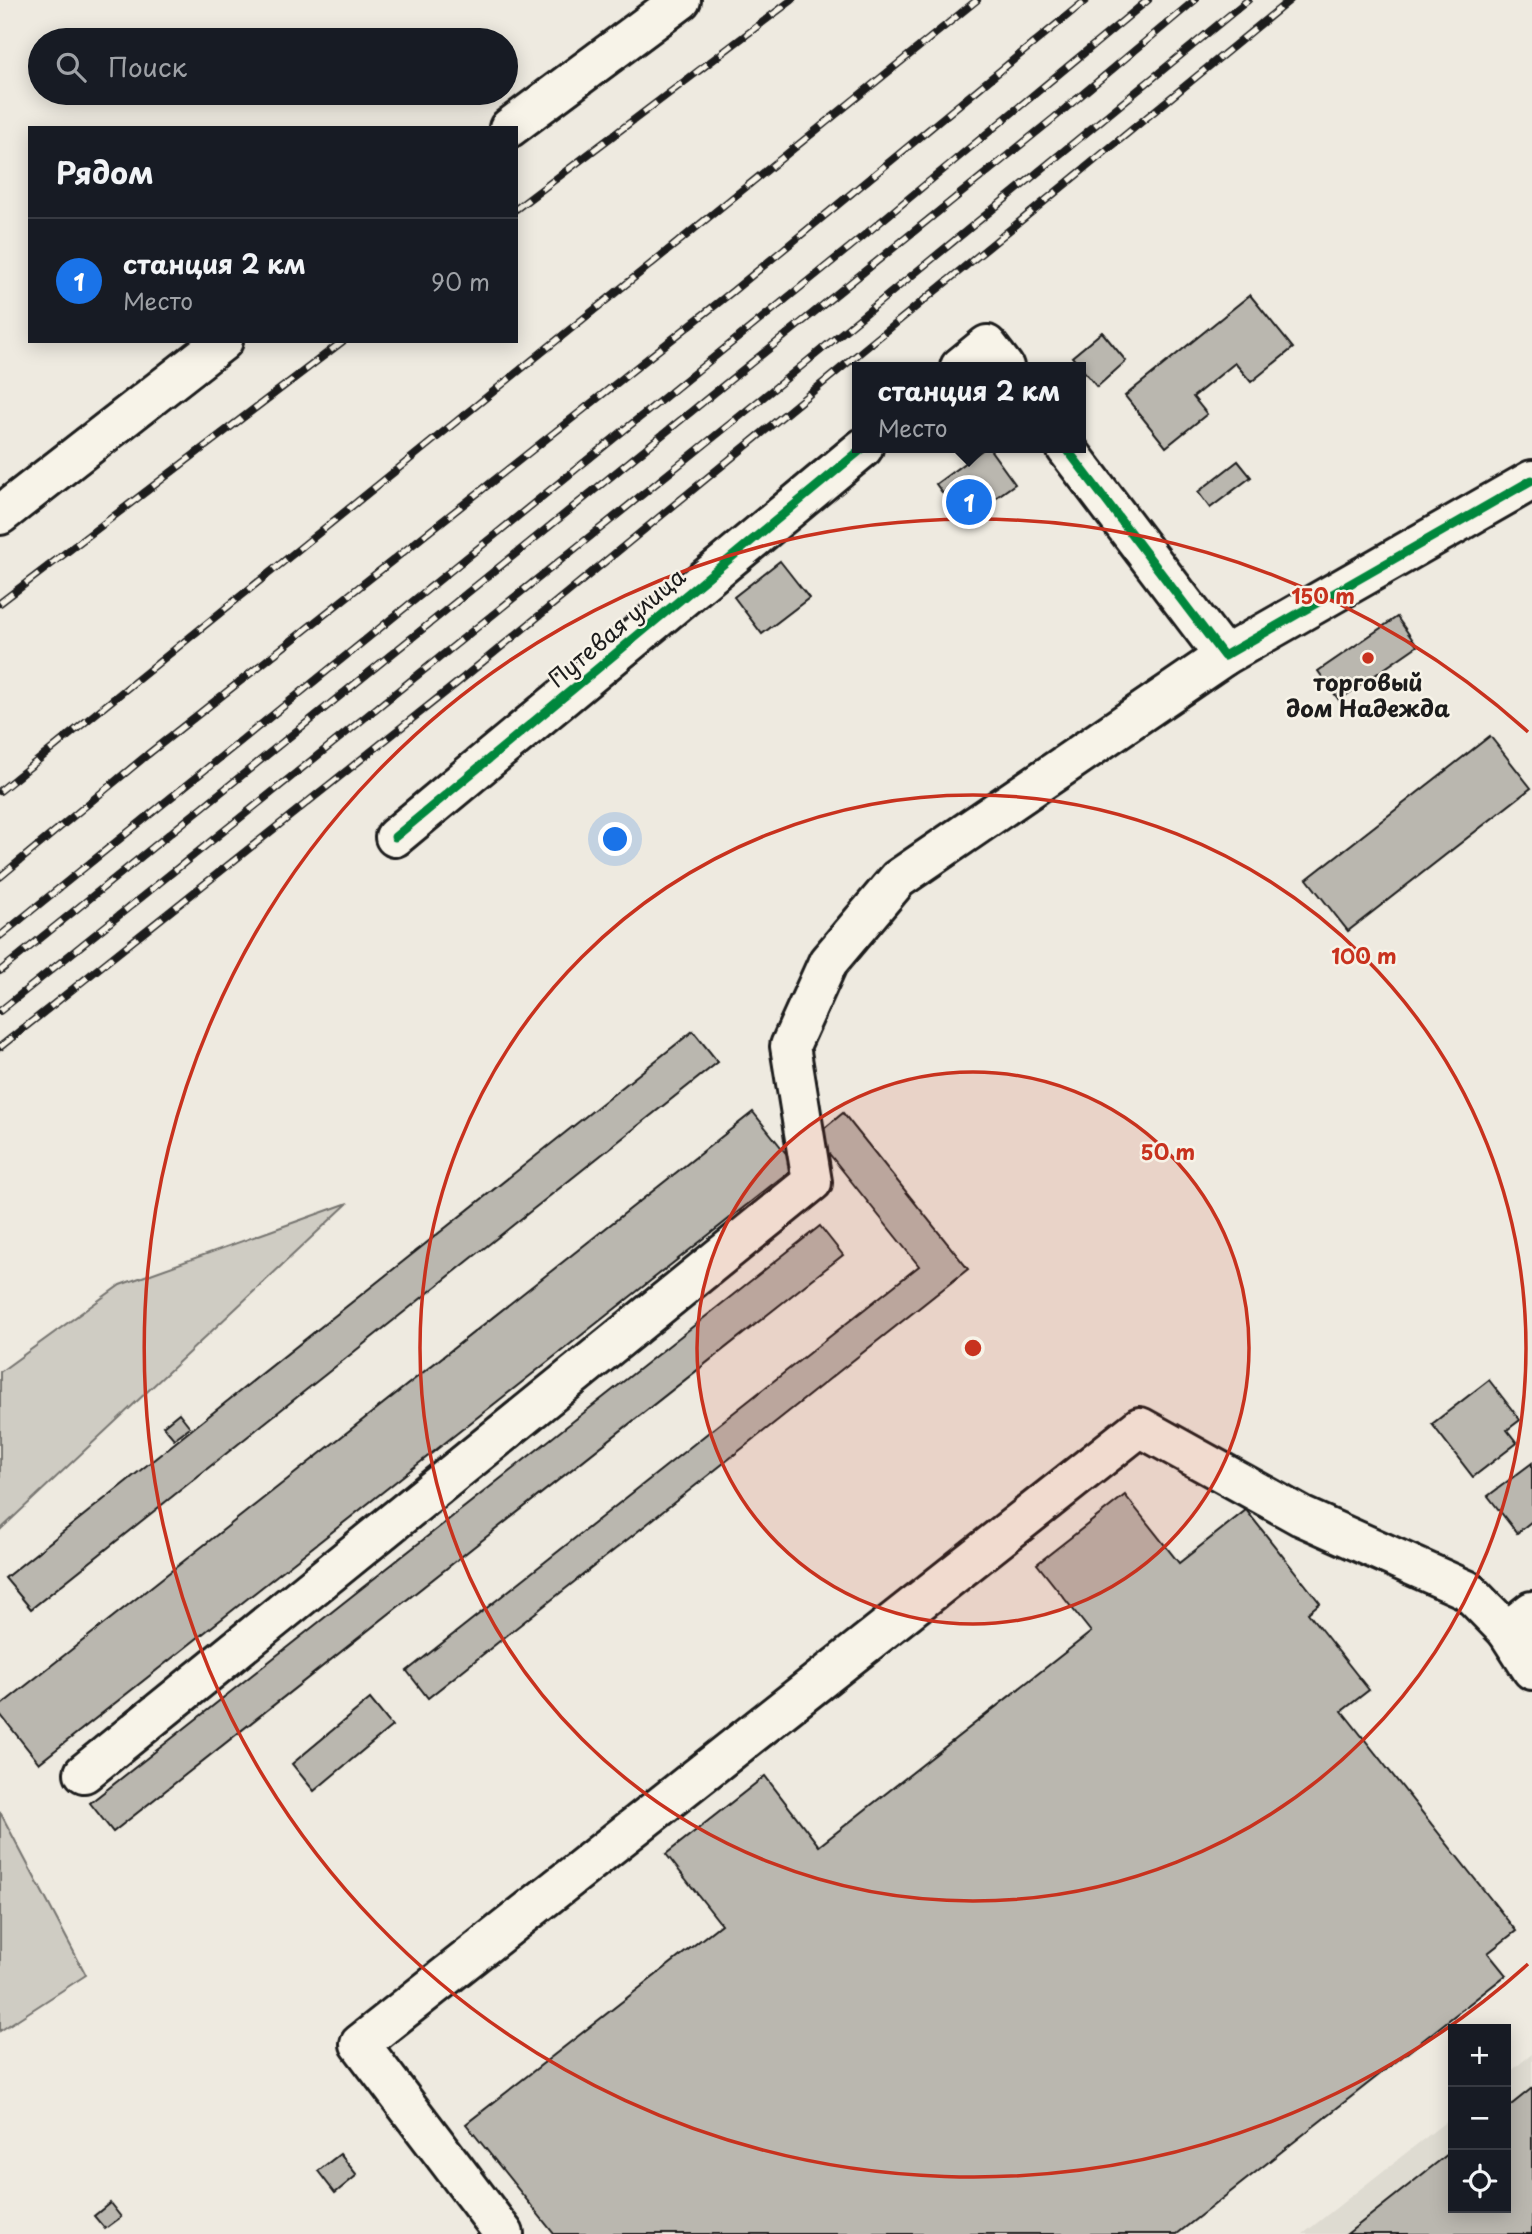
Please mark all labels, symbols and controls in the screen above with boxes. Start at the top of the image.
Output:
search box [28,28,518,105]
text: Поиск [108,47,187,86]
icon: search [52,48,90,86]
text: Рядом [56,149,154,194]
text: станция 2 км [123,244,306,283]
text: 1 [74,264,85,299]
text: 90 m [431,264,490,299]
text: Место [123,283,193,318]
popup [852,362,1086,453]
text: станция 2 км [878,371,1060,410]
text: Место [878,410,948,445]
pin: 1 [946,476,992,528]
street label: Путевая улица [540,558,693,695]
text: 150 m [1291,579,1355,611]
marker: торговый дом Надежда [1360,650,1376,666]
place label: торговый дом Надежда [1286,664,1450,725]
your location [598,822,632,856]
text: 100 m [1331,939,1397,971]
text: 50 m [1141,1135,1195,1167]
centre of rings [961,1336,985,1360]
map controls [1448,2024,1511,2213]
button: + [1448,2024,1511,2087]
button: − [1448,2087,1511,2150]
button: locate [1448,2150,1511,2213]

